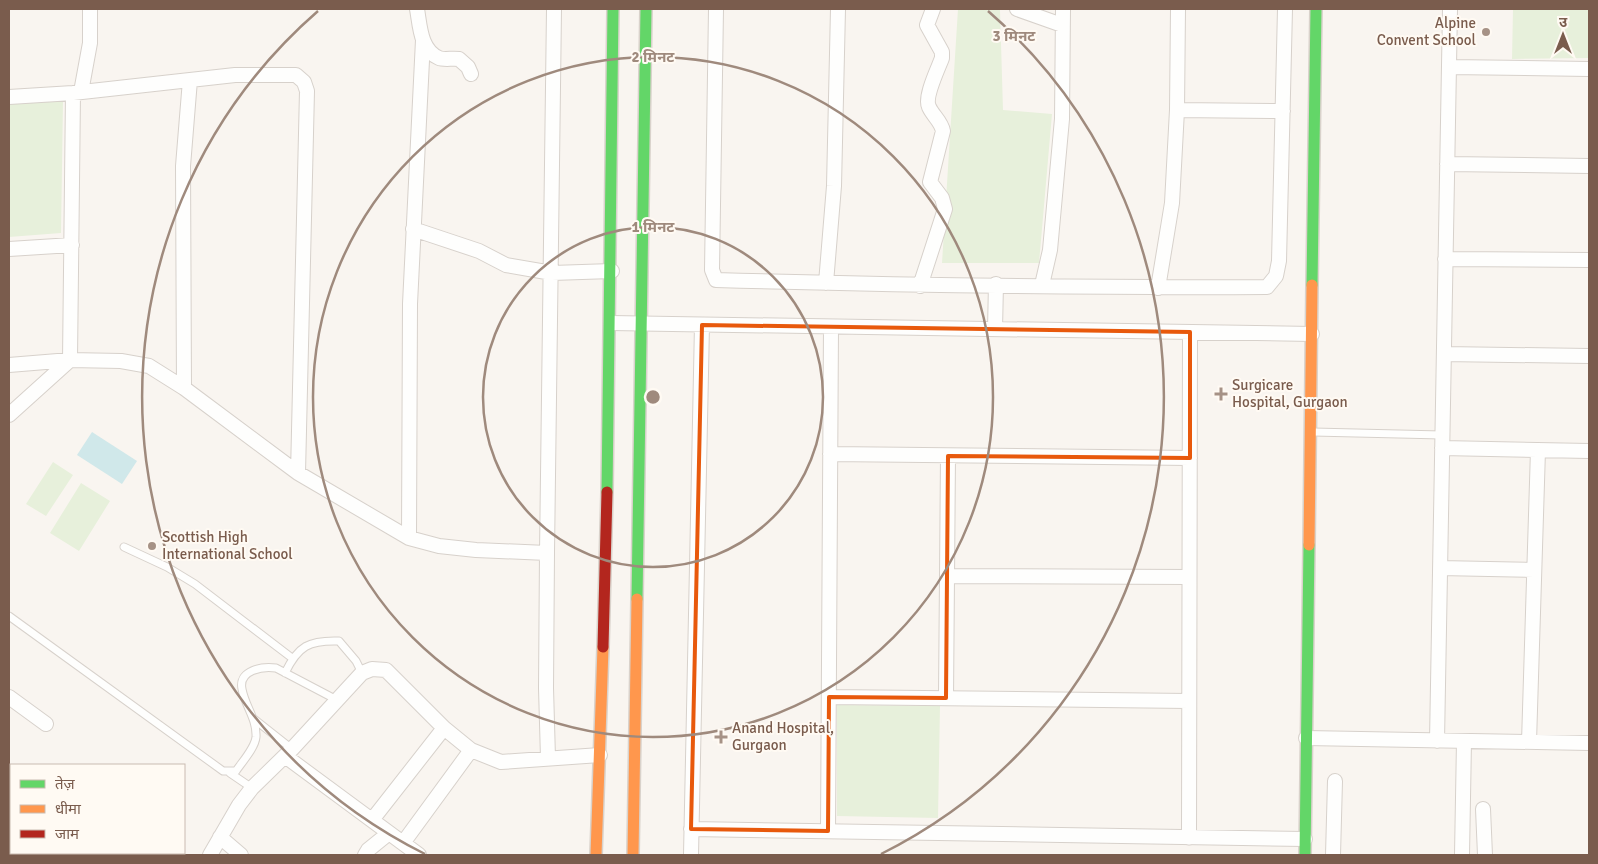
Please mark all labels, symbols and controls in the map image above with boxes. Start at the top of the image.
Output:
north arrow [1538,10,1588,60]
place label: Alpine Convent School [1377,14,1476,49]
text: उ [1559,14,1568,31]
marker: Alpine Convent School [1480,26,1492,38]
text: 3 मिनट [993,27,1036,45]
text: 2 मिनट [632,48,675,66]
text: 1 मिनट [632,218,675,236]
place label: Surgicare Hospital, Gurgaon [1232,376,1348,411]
marker: Surgicare Hospital, Gurgaon [1214,387,1228,401]
centre of rings [644,388,662,406]
place label: Scottish High International School [162,528,293,563]
marker: Scottish High International School [146,540,158,552]
place label: Anand Hospital, Gurgaon [732,719,834,754]
marker: Anand Hospital, Gurgaon [714,730,728,744]
legend [10,764,185,854]
text: तेज़ [55,775,76,793]
text: धीमा [55,800,82,818]
text: जाम [55,825,80,843]

